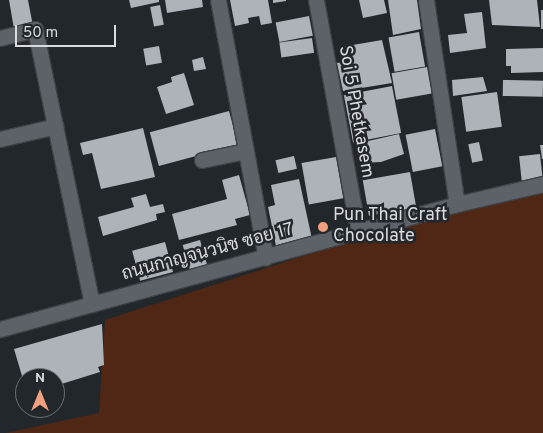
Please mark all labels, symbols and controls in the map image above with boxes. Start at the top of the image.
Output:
scale bar [18,15,119,47]
text: 50 m [23,24,58,43]
street label: Soi 5 Phetkasem [333,44,377,180]
place label: Pun Thai Craft Chocolate [333,206,448,248]
street label: ถนนกาญจนวนิช ซอย 17 [120,220,296,286]
marker: Pun Thai Craft Chocolate [317,221,329,233]
north arrow [15,368,65,418]
text: N [35,370,45,387]

